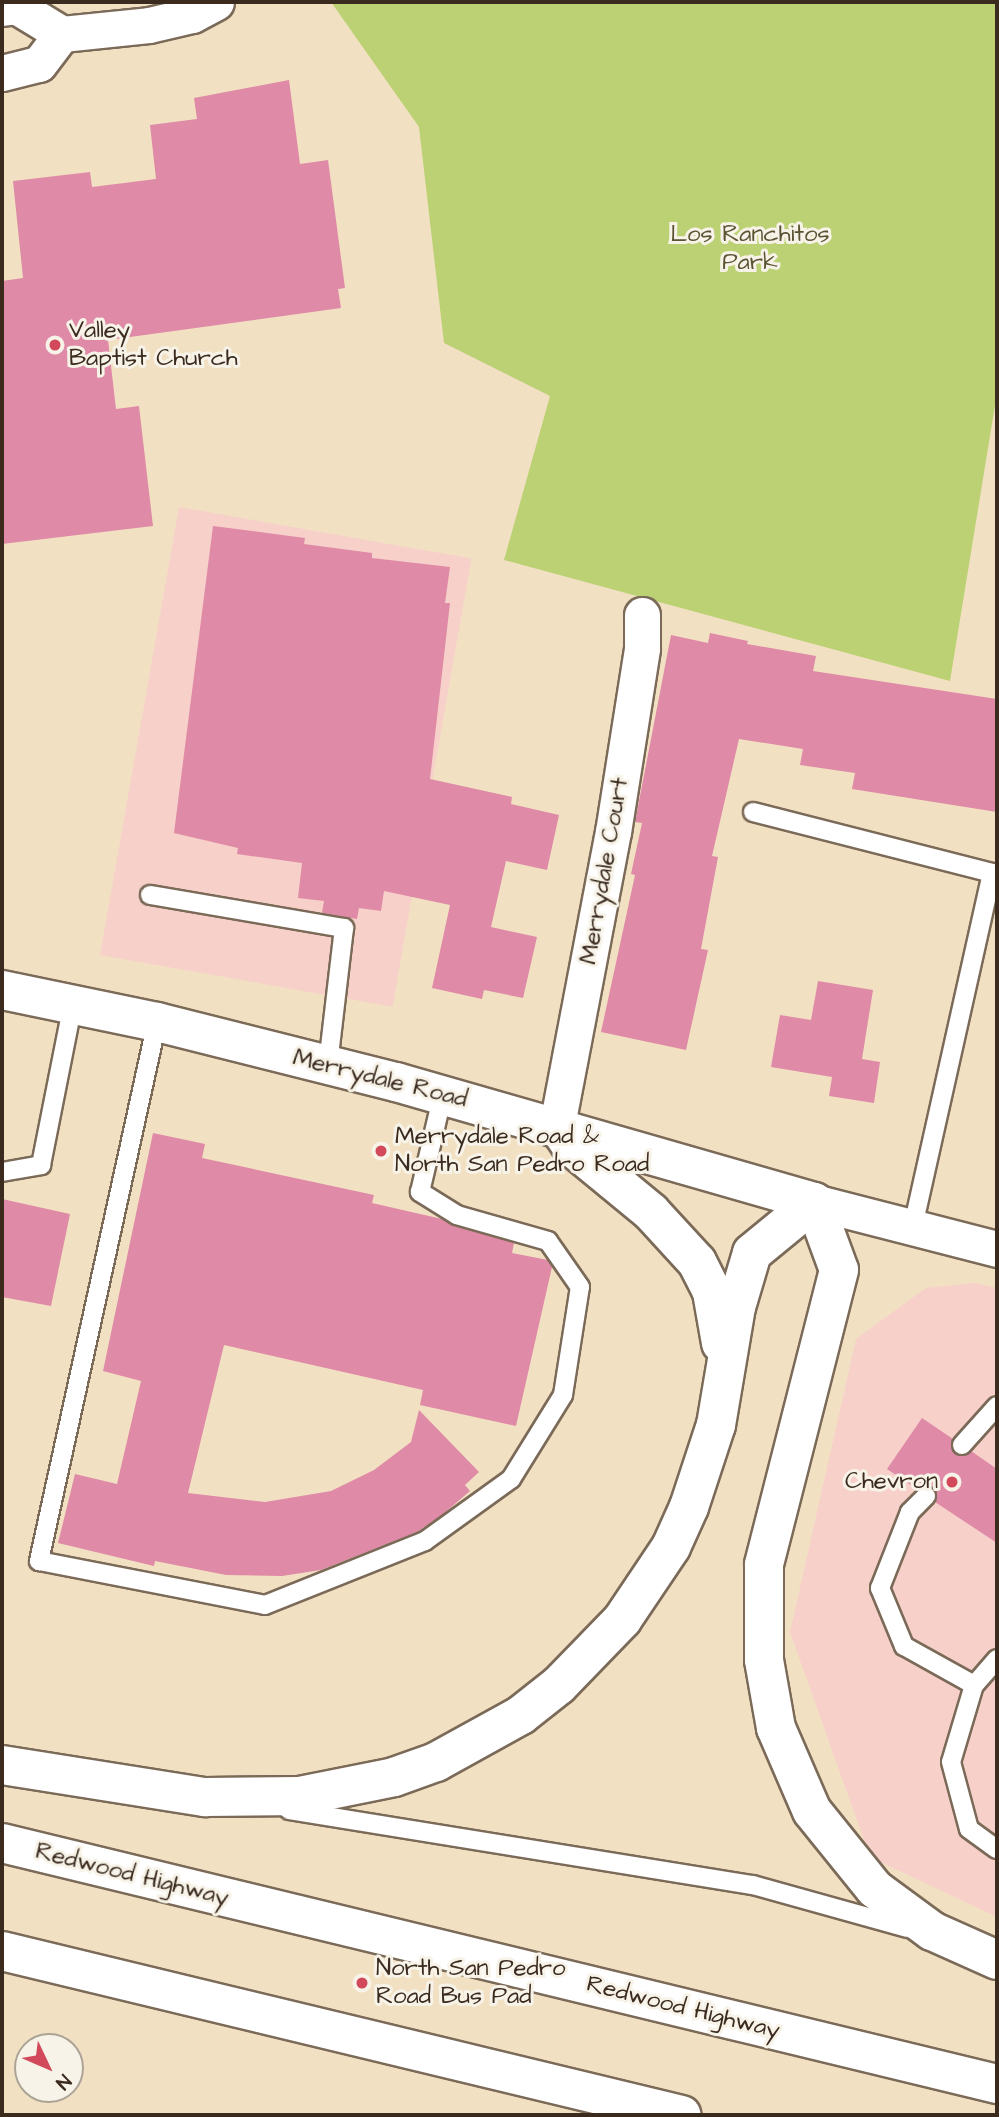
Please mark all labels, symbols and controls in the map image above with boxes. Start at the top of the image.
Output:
park label: Los Ranchitos Park [670,221,830,277]
place label: Valley Baptist Church [69,317,238,373]
marker: Valley Baptist Church [47,337,63,353]
street label: Merrydale Court [574,775,636,967]
street label: Merrydale Road [290,1043,470,1115]
place label: Merrydale Road & North San Pedro Road [395,1123,649,1179]
marker: Merrydale Road & North San Pedro Road [373,1143,389,1159]
place label: Chevron [845,1468,938,1496]
marker: Chevron [944,1474,960,1490]
street label: Redwood Highway [32,1837,232,1913]
place label: North San Pedro Road Bus Pad [376,1955,566,2011]
street label: Redwood Highway [583,1970,783,2046]
marker: North San Pedro Road Bus Pad [354,1975,370,1991]
north arrow [14,2033,84,2103]
text: N [49,2068,77,2095]

